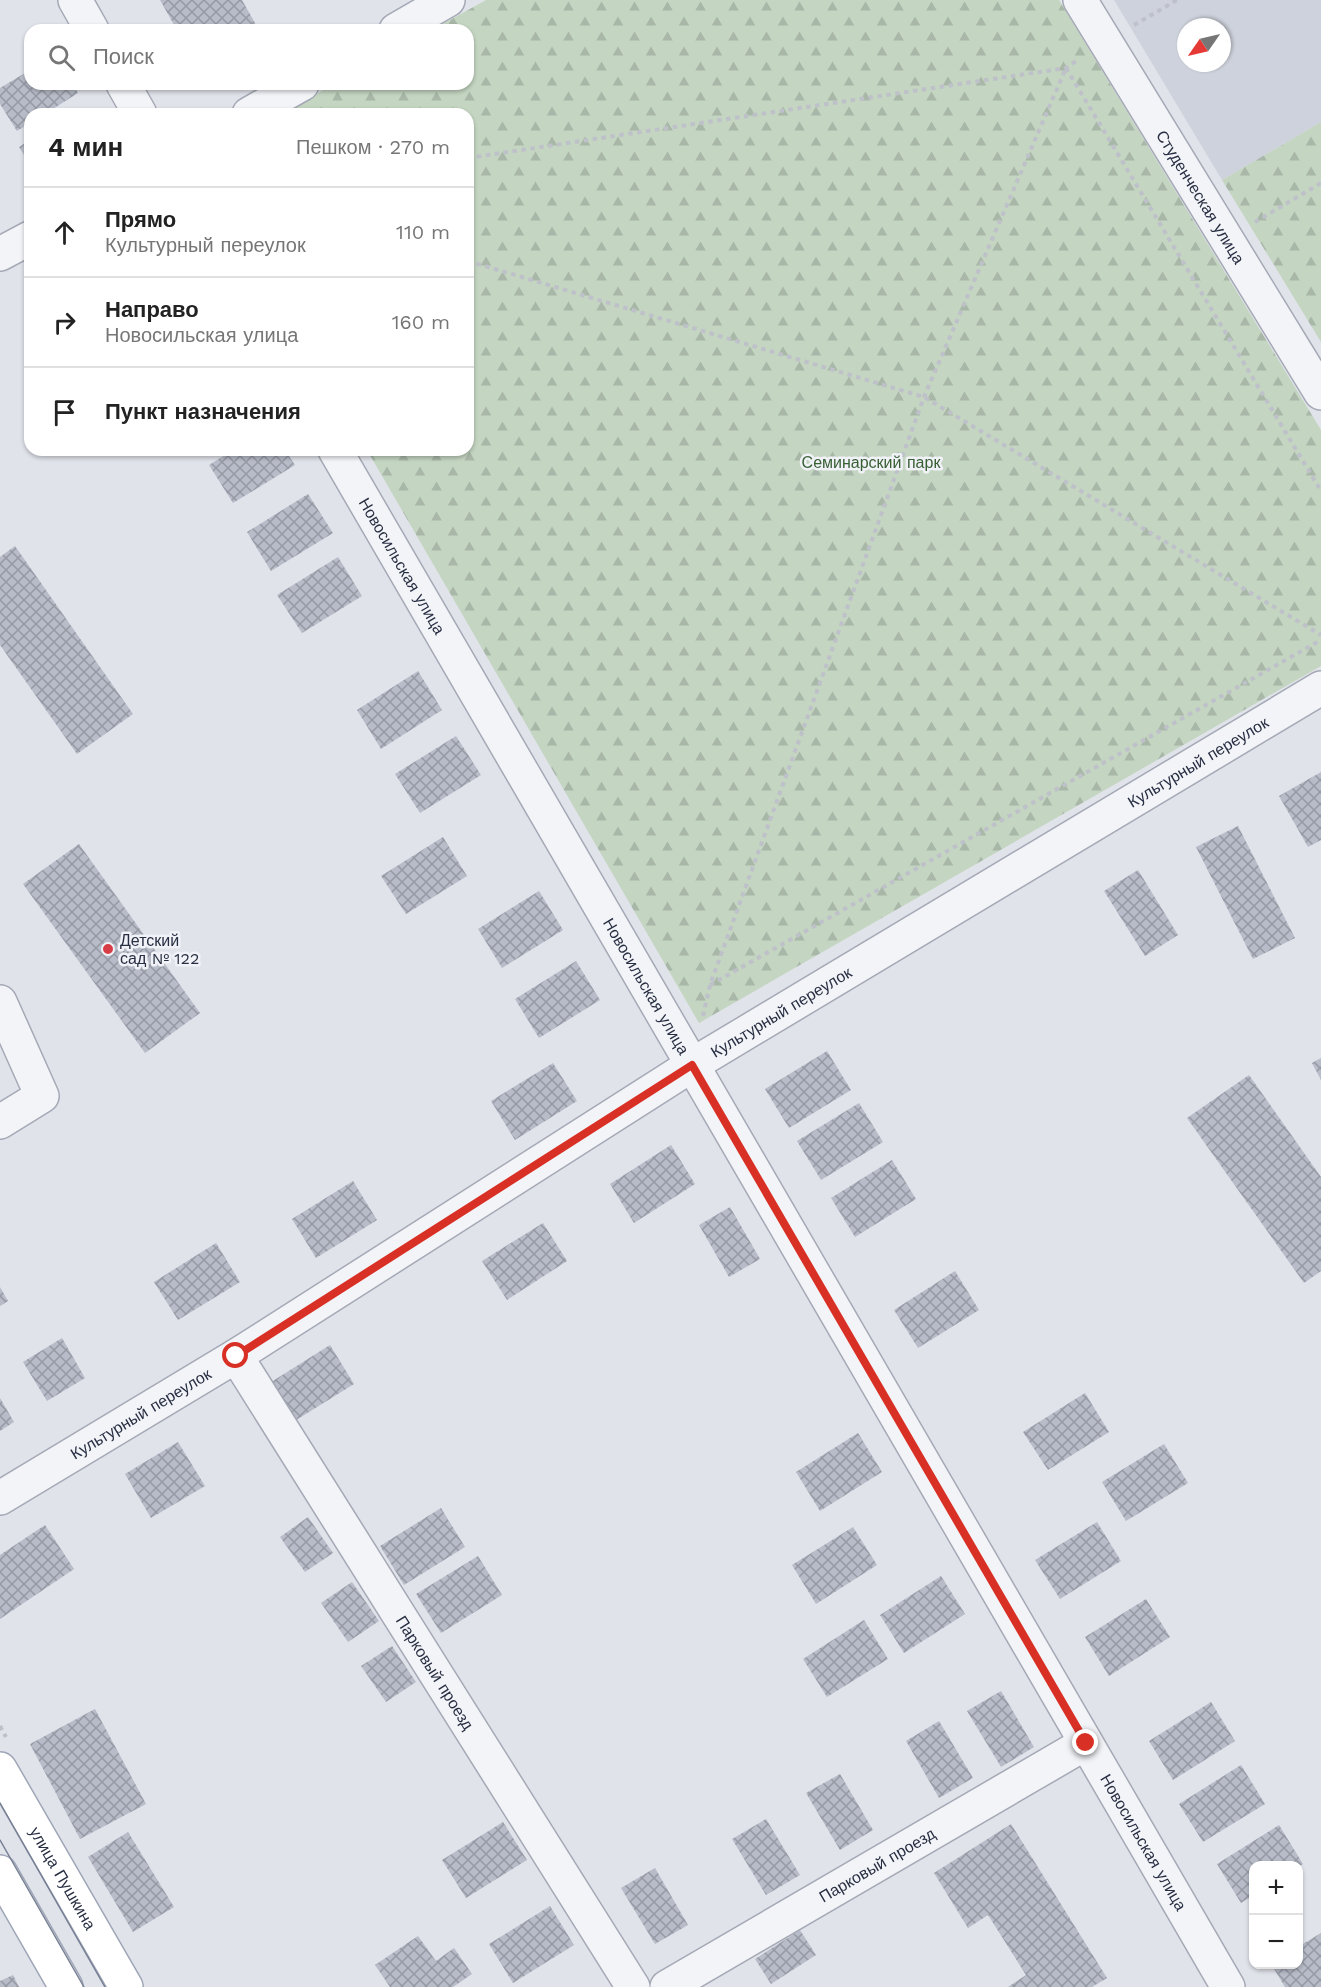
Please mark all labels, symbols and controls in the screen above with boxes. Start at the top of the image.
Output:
north arrow [1177,18,1231,72]
search box [24,24,474,90]
icon: search [45,41,78,74]
text: Поиск [93,44,154,69]
street label: Студенческая улица [1153,127,1249,267]
text: 4 мин [48,132,123,162]
text: Пешком · 270 m [296,135,450,159]
text: Прямо [105,207,176,232]
icon: ahead [48,216,81,249]
text: 110 m [396,220,450,244]
text: Культурный переулок [105,233,306,257]
text: Направо [105,297,199,322]
icon: right [48,306,81,339]
text: 160 m [392,310,450,334]
text: Новосильская улица [105,323,298,347]
icon: arrive [48,396,81,429]
text: Пункт назначения [105,399,301,424]
park label: Семинарский парк [802,453,941,472]
street label: Новосильская улица [355,494,449,638]
street label: Культурный переулок [1124,712,1272,811]
street label: Новосильская улица [599,914,694,1058]
place label: Детский сад № 122 [120,931,199,968]
marker: Детский сад № 122 [101,942,115,956]
street label: Культурный переулок [707,962,856,1061]
route start [222,1342,248,1368]
street label: Культурный переулок [67,1363,215,1463]
street label: Парковый проезд [392,1612,478,1734]
route end [1072,1729,1098,1755]
street label: Новосильская улица [1097,1770,1191,1914]
street label: улица Пушкина [26,1823,100,1933]
street label: Парковый проезд [816,1823,939,1906]
map controls [1249,1861,1303,1969]
button: + [1249,1861,1303,1915]
button: − [1249,1915,1303,1969]

